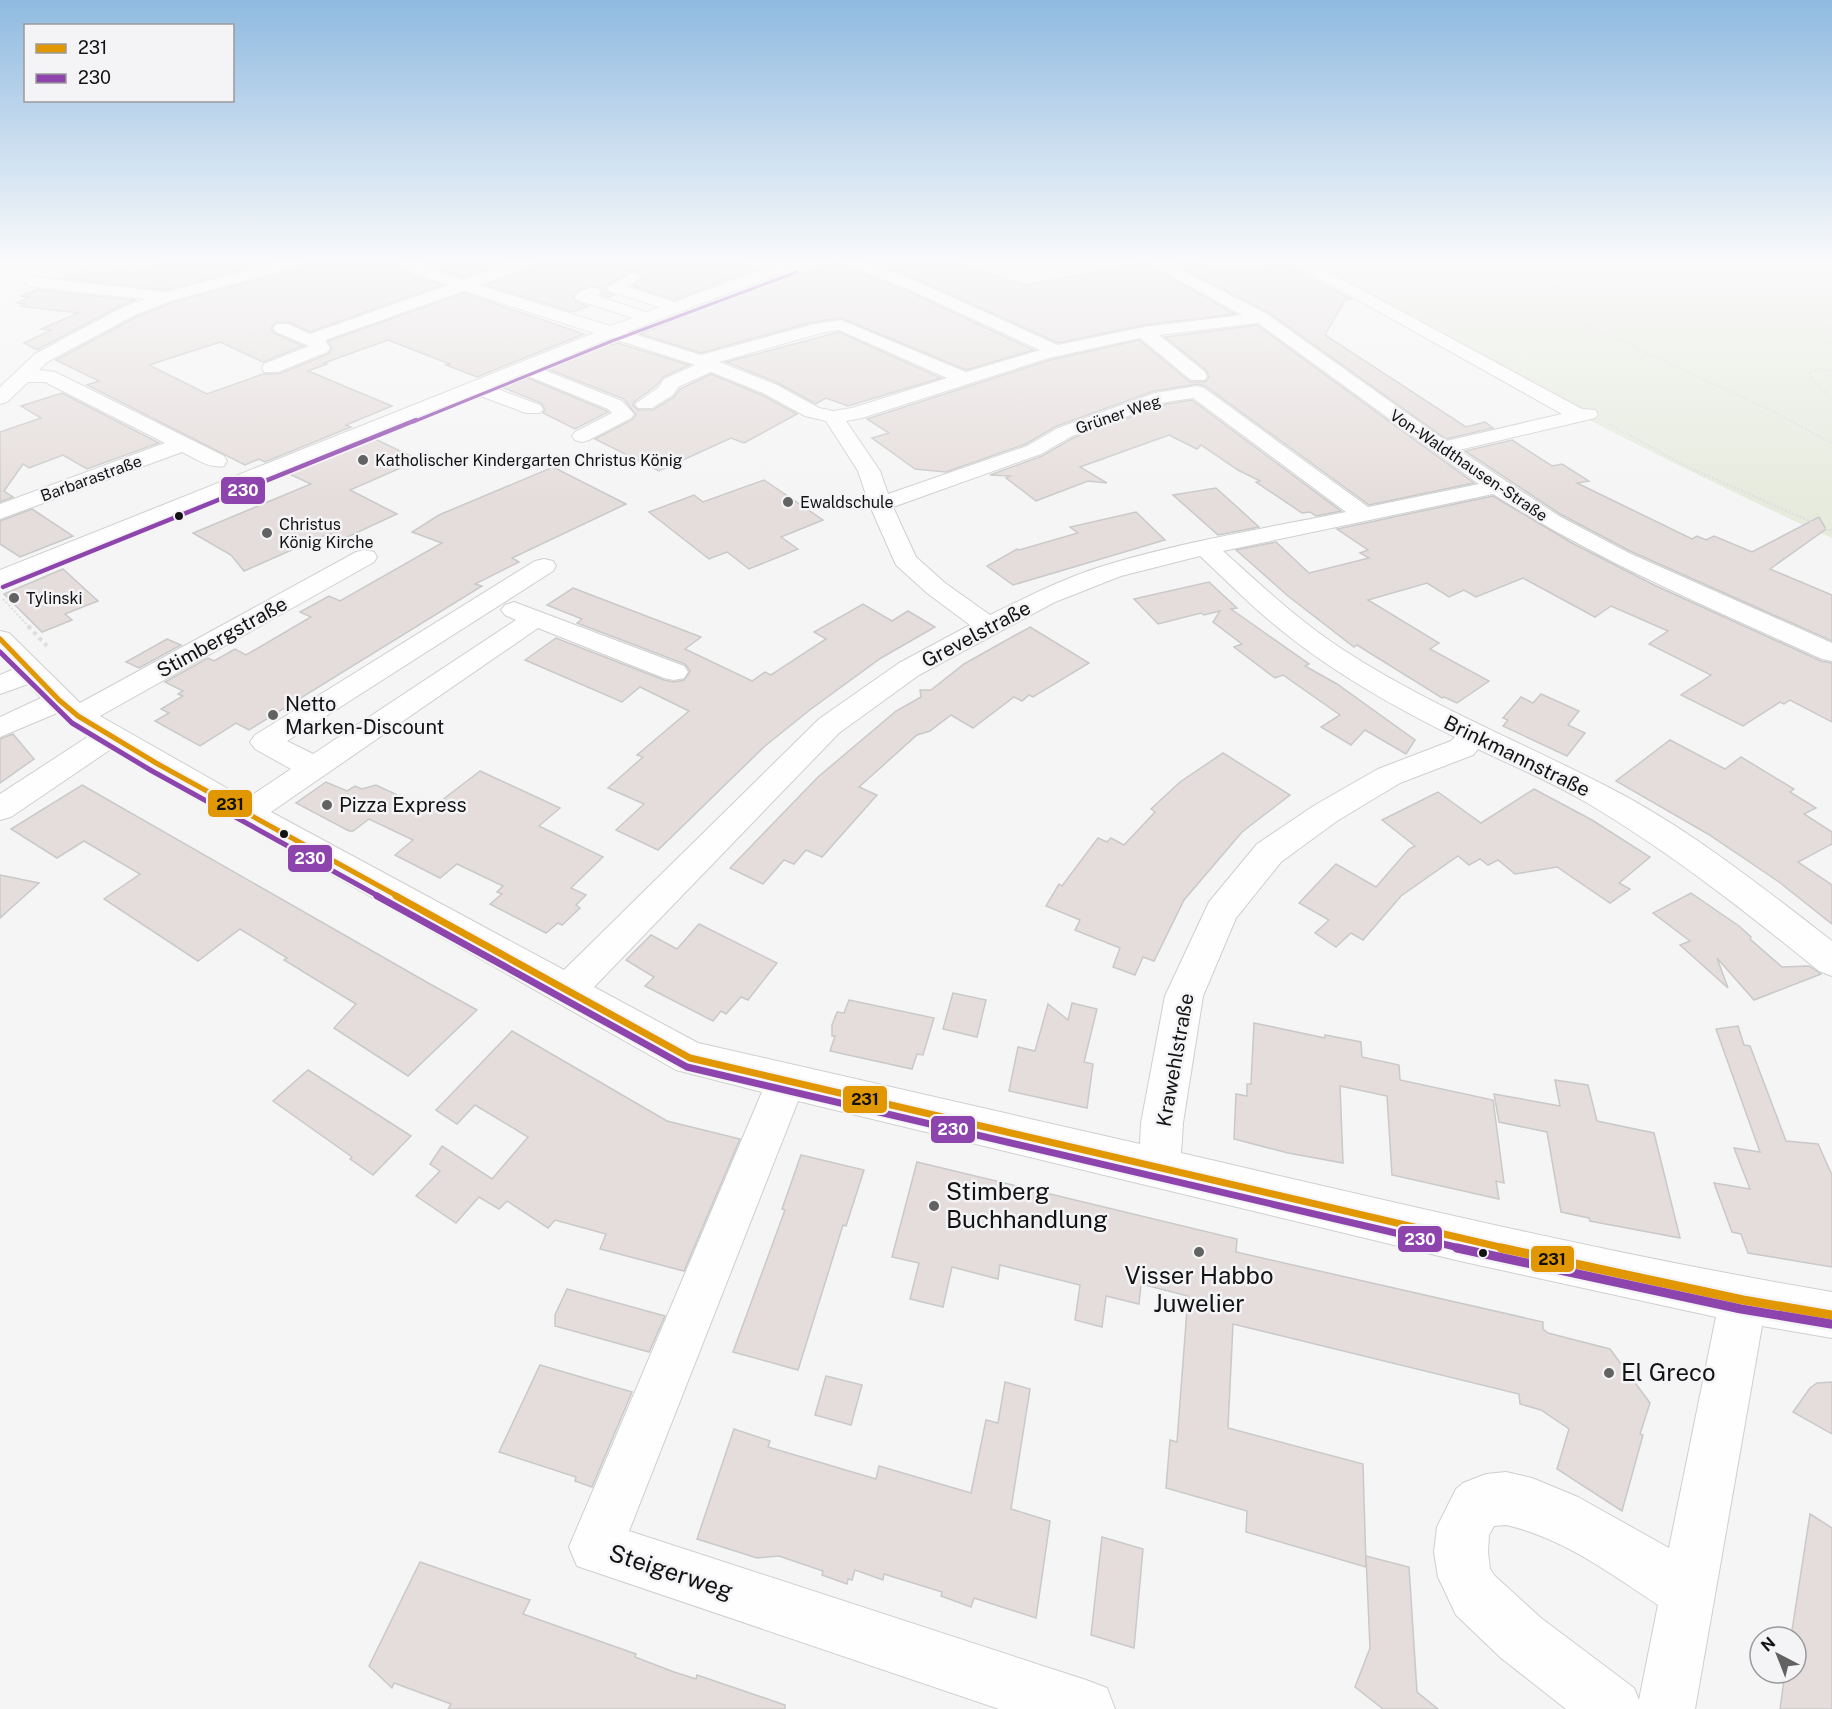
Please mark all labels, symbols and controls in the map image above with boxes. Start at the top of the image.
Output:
legend [24,24,234,102]
text: 231 [78,37,107,58]
text: 230 [78,67,111,88]
street label: Grüner Weg [1073,391,1163,438]
street label: Von-Waldthausen-Straße [1386,406,1551,525]
street label: Barbarastraße [38,451,144,506]
place label: Katholischer Kindergarten Christus König [375,451,683,470]
marker: Katholischer Kindergarten Christus König [356,453,370,467]
line badge: 230 [220,476,266,505]
text: 230 [227,481,259,500]
place label: Ewaldschule [800,493,894,512]
marker: Ewaldschule [781,495,795,509]
unlabelled marker [173,510,185,522]
place label: Christus König Kirche [279,515,374,552]
marker: Christus König Kirche [260,526,274,540]
place label: Tylinski [26,589,82,608]
marker: Tylinski [7,591,21,605]
street label: Stimbergstraße [153,591,291,683]
street label: Grevelstraße [918,595,1034,673]
place label: Netto Marken-Discount [285,692,444,739]
marker: Netto Marken-Discount [266,708,280,722]
street label: Brinkmannstraße [1440,710,1594,802]
line badge: 231 [207,789,253,818]
place label: Pizza Express [339,793,467,817]
text: 231 [216,795,244,814]
marker: Pizza Express [320,798,334,812]
unlabelled marker [278,828,290,840]
line badge: 230 [287,844,333,873]
text: 230 [294,849,326,868]
street label: Krawehlstraße [1151,991,1199,1129]
line badge: 231 [842,1085,888,1114]
text: 231 [851,1090,879,1109]
line badge: 230 [930,1115,976,1144]
text: 230 [937,1120,969,1139]
place label: Stimberg Buchhandlung [946,1177,1108,1233]
marker: Stimberg Buchhandlung [927,1199,941,1213]
line badge: 230 [1397,1225,1443,1253]
text: 230 [1404,1230,1436,1249]
marker: Visser Habbo Juwelier [1192,1245,1206,1259]
line badge: 231 [1530,1245,1575,1273]
unlabelled marker [1477,1247,1489,1259]
text: 231 [1538,1250,1566,1269]
place label: Visser Habbo Juwelier [1125,1261,1273,1317]
place label: El Greco [1621,1358,1716,1386]
marker: El Greco [1602,1366,1616,1380]
street label: Steigerweg [606,1538,737,1604]
north arrow [1748,1625,1808,1685]
text: N [1757,1633,1779,1655]

